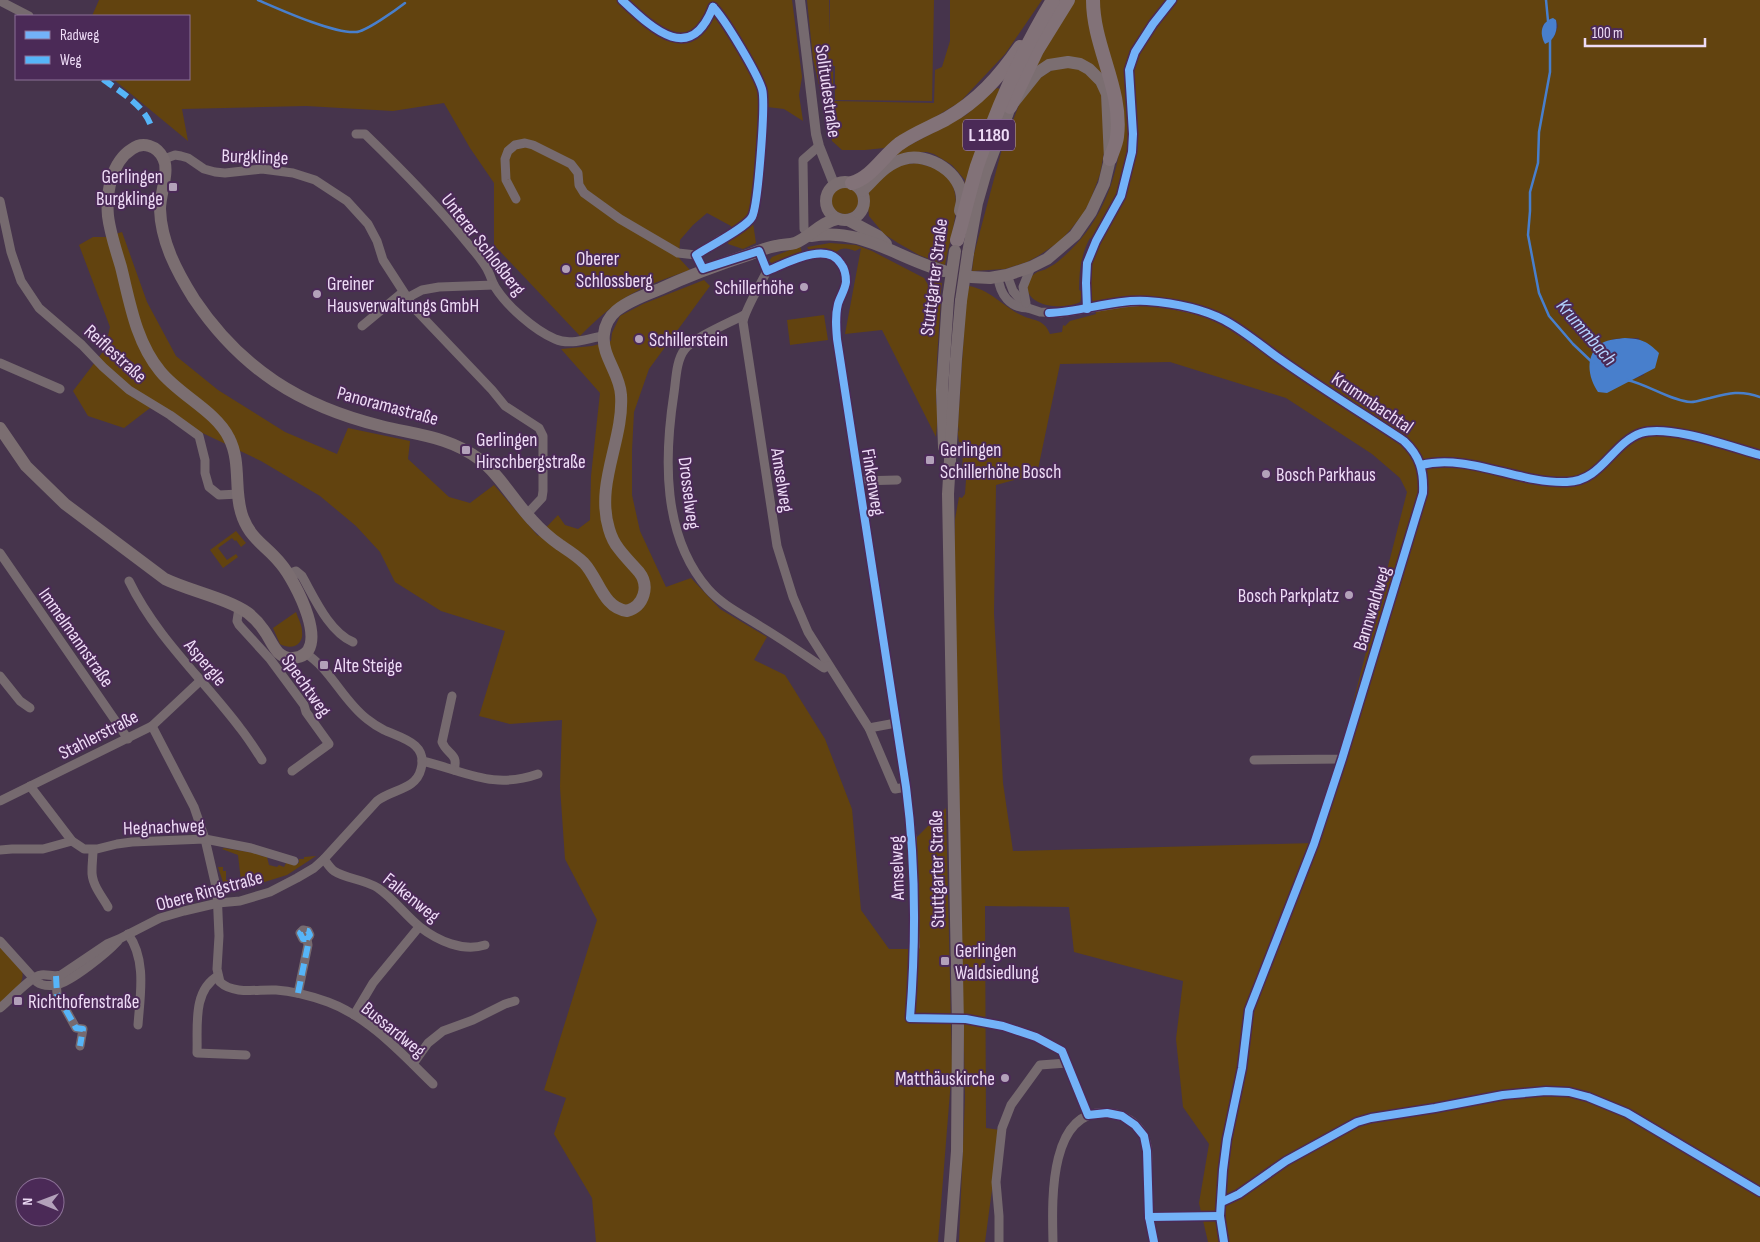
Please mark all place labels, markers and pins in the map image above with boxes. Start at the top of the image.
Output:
place label: Gerlingen Burgklinge [96,166,163,211]
marker: Gerlingen Burgklinge [167,181,179,193]
place label: Oberer Schlossberg [576,248,653,293]
marker: Oberer Schlossberg [560,263,572,275]
place label: Greiner Hausverwaltungs GmbH [327,273,479,318]
place label: Schillerhöhe [715,277,794,300]
marker: Schillerhöhe [798,281,810,293]
marker: Greiner Hausverwaltungs GmbH [311,288,323,300]
place label: Schillerstein [649,329,728,352]
marker: Schillerstein [633,333,645,345]
place label: Gerlingen Hirschbergstraße [476,429,586,474]
place label: Gerlingen Schillerhöhe Bosch [940,439,1061,484]
marker: Gerlingen Hirschbergstraße [460,444,472,456]
marker: Gerlingen Schillerhöhe Bosch [924,454,936,466]
place label: Bosch Parkhaus [1276,464,1376,487]
marker: Bosch Parkhaus [1260,468,1272,480]
place label: Bosch Parkplatz [1238,585,1339,608]
marker: Bosch Parkplatz [1343,589,1355,601]
place label: Alte Steige [333,655,402,678]
marker: Alte Steige [318,659,330,671]
place label: Gerlingen Waldsiedlung [955,940,1039,985]
marker: Gerlingen Waldsiedlung [939,955,951,967]
place label: Richthofenstraße [28,991,139,1014]
marker: Richthofenstraße [12,995,24,1007]
place label: Matthäuskirche [895,1068,995,1091]
marker: Matthäuskirche [999,1072,1011,1084]

